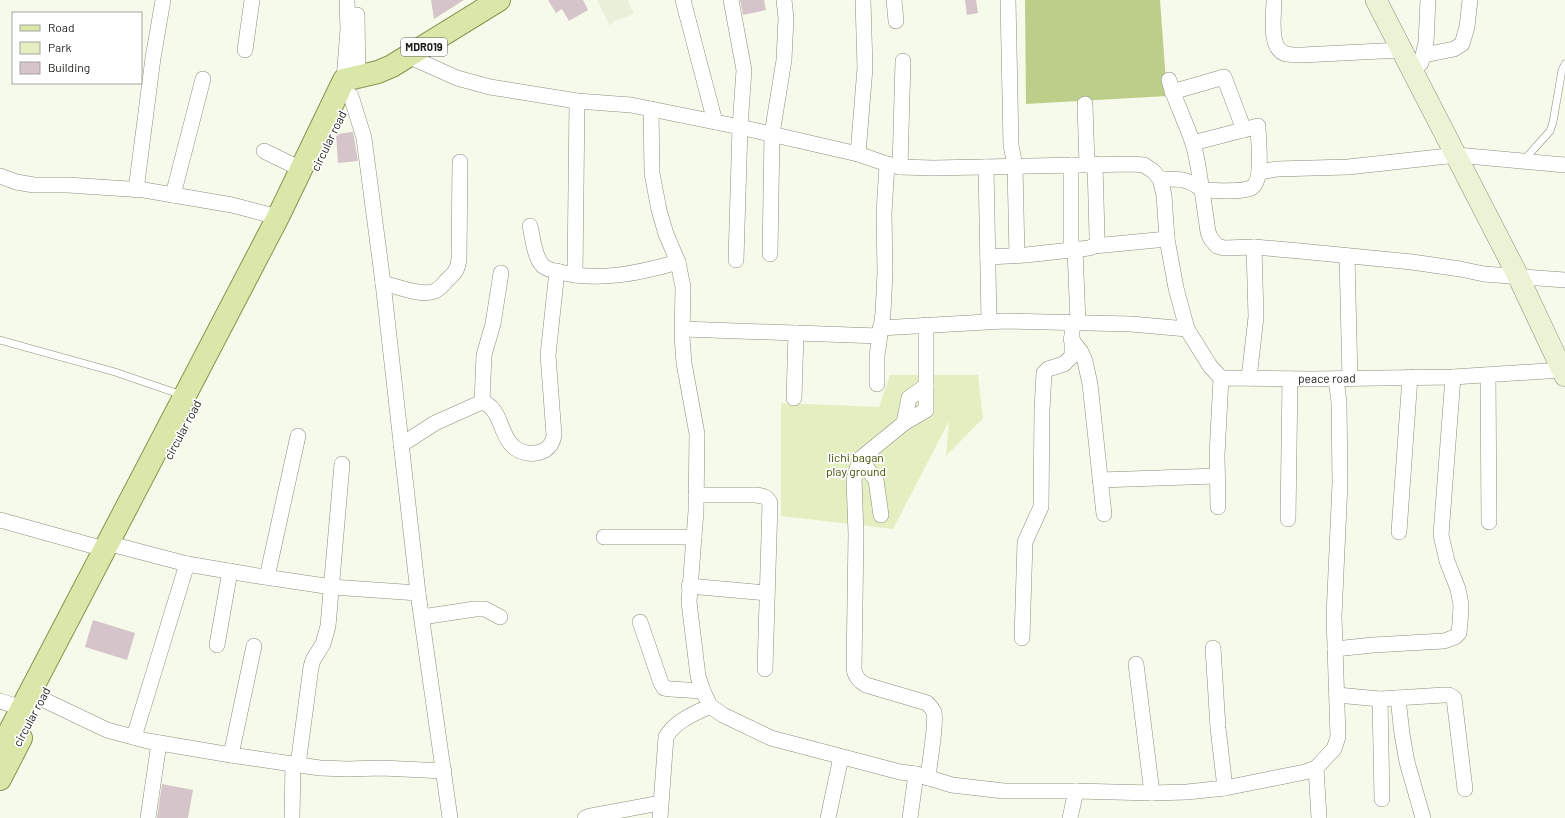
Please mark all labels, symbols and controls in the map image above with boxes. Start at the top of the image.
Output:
legend [12,12,142,84]
text: Road [48,20,75,34]
road number: MDR019 [401,38,447,56]
text: Park [48,40,72,54]
text: Building [48,60,90,74]
street label: circular road [307,108,349,173]
street label: peace road [1298,370,1356,385]
street label: circular road [161,397,204,462]
park label: lichi bagan play ground [826,450,886,478]
street label: circular road [10,684,53,749]

